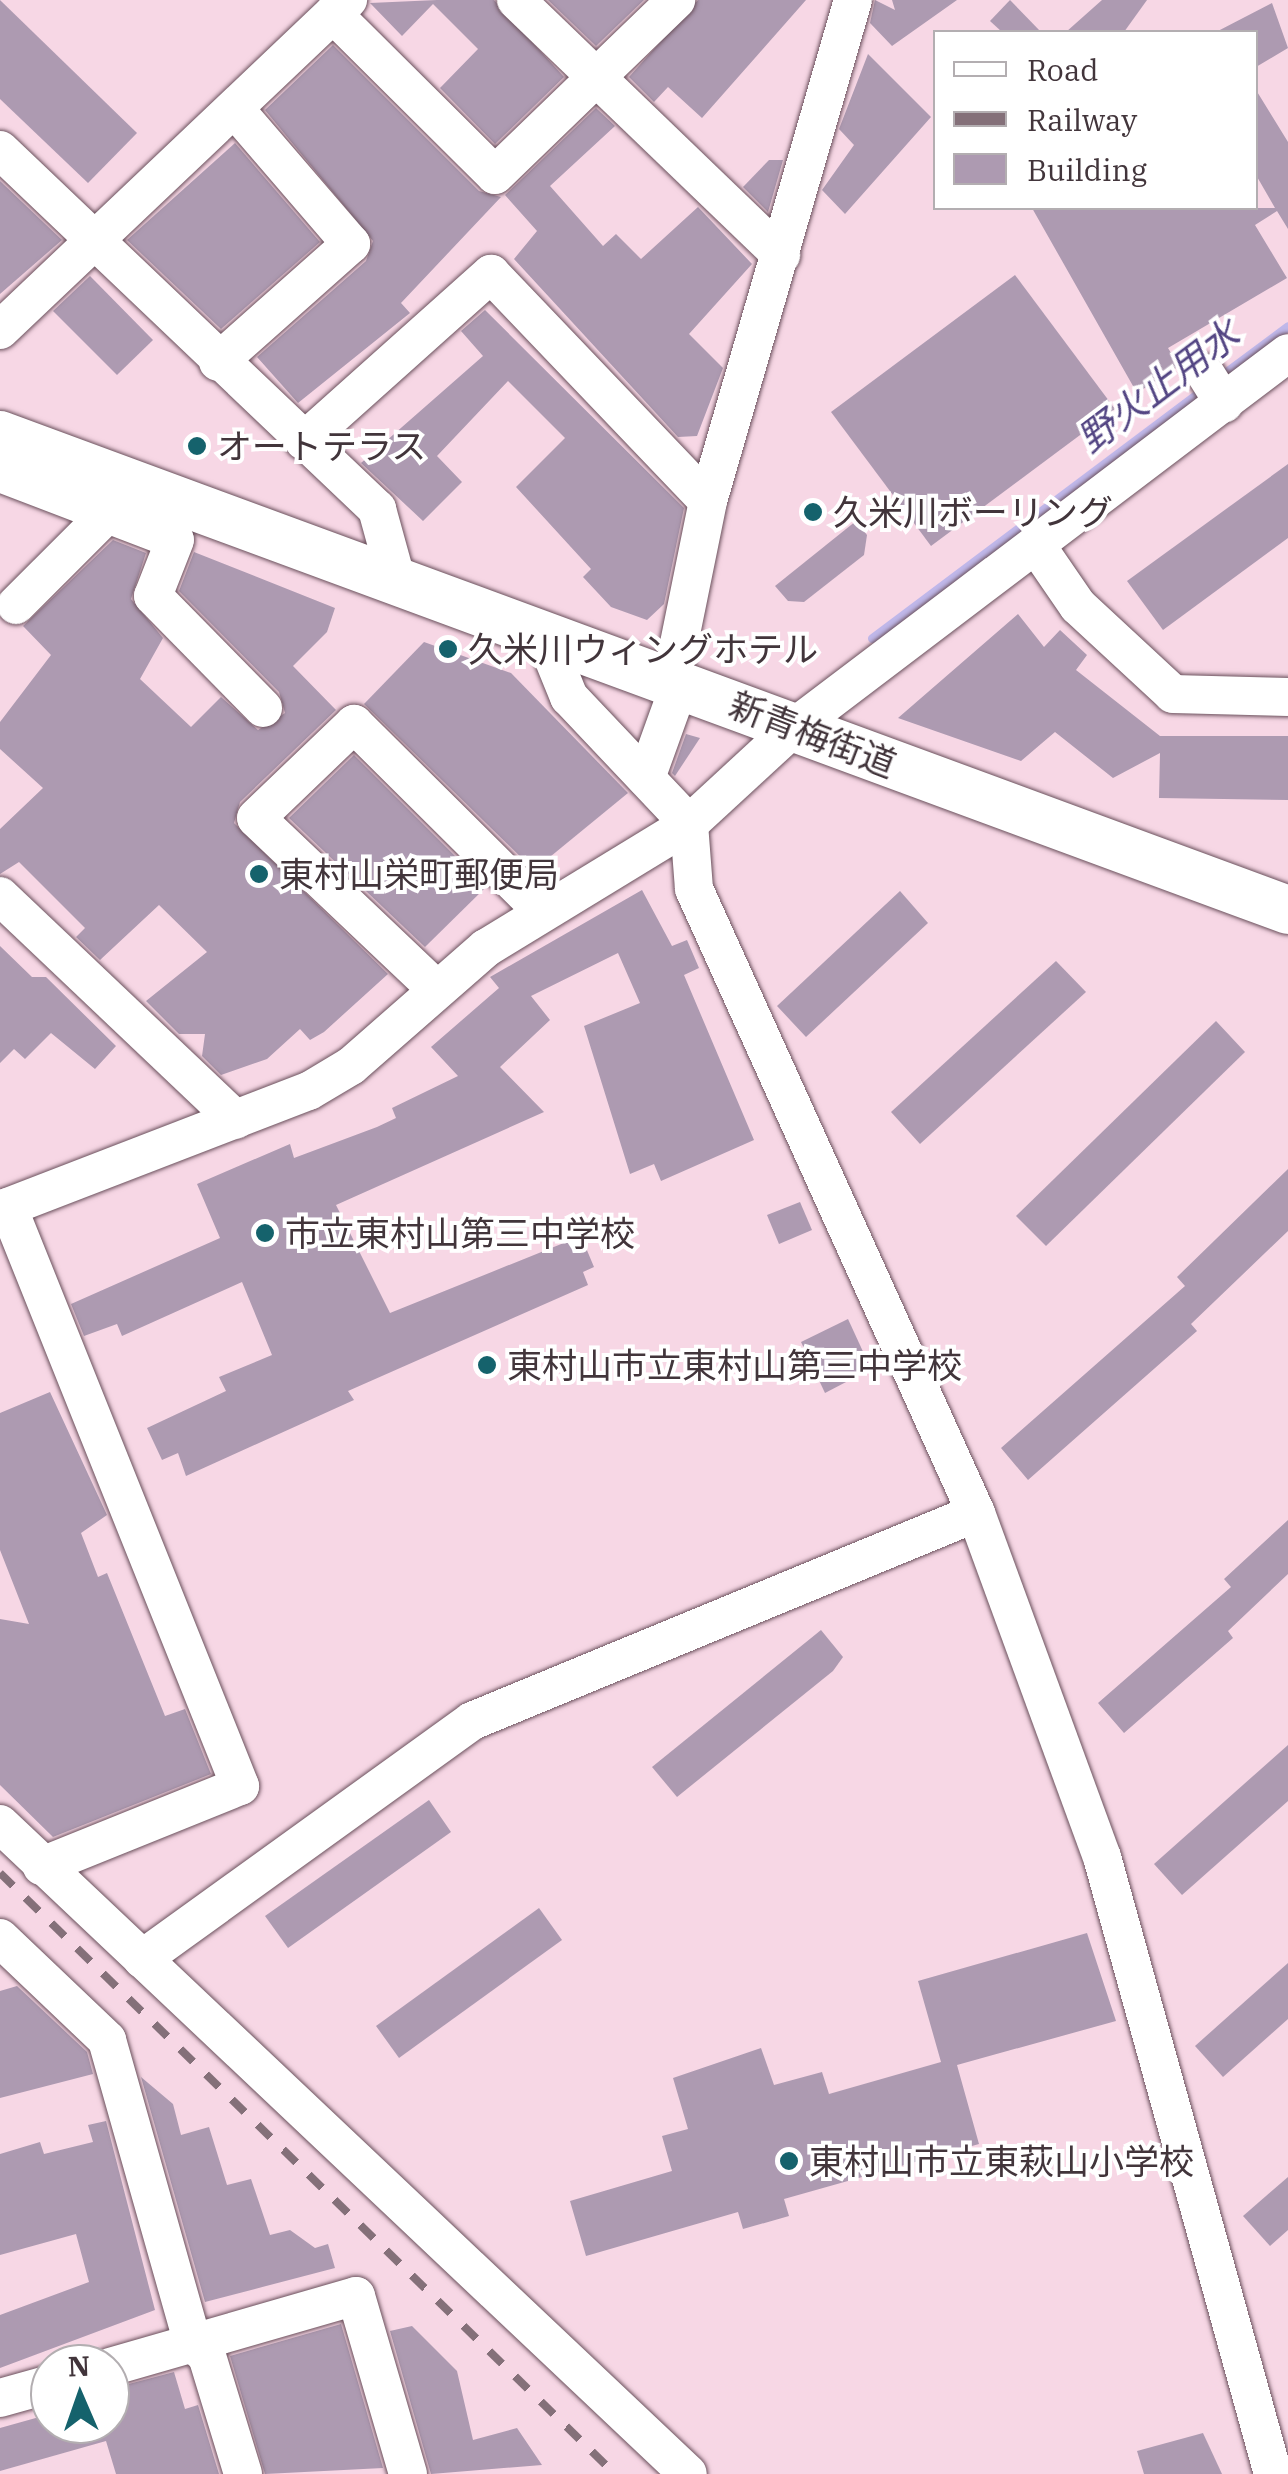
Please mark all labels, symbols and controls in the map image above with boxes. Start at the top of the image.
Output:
legend [933,30,1258,210]
text: Road [1027,50,1099,89]
text: Railway [1027,100,1137,139]
text: Building [1027,150,1147,189]
water label: 野火止用水 [1068,311,1248,461]
place label: オートテラス [217,425,427,467]
marker: オートテラス [186,435,208,457]
place label: 久米川ボーリング [833,491,1113,533]
marker: 久米川ボーリング [802,501,824,523]
place label: 久米川ウィングホテル [468,628,818,670]
marker: 久米川ウィングホテル [437,638,459,660]
street label: 新青梅街道 [724,683,902,785]
place label: 東村山栄町郵便局 [279,853,559,895]
marker: 東村山栄町郵便局 [248,863,270,885]
place label: 市立東村山第三中学校 [285,1212,635,1254]
marker: 市立東村山第三中学校 [254,1222,276,1244]
place label: 東村山市立東村山第三中学校 [507,1344,962,1386]
marker: 東村山市立東村山第三中学校 [476,1354,498,1376]
place label: 東村山市立東萩山小学校 [809,2140,1194,2182]
marker: 東村山市立東萩山小学校 [778,2150,800,2172]
north arrow [30,2344,130,2444]
text: N [67,2347,91,2384]

